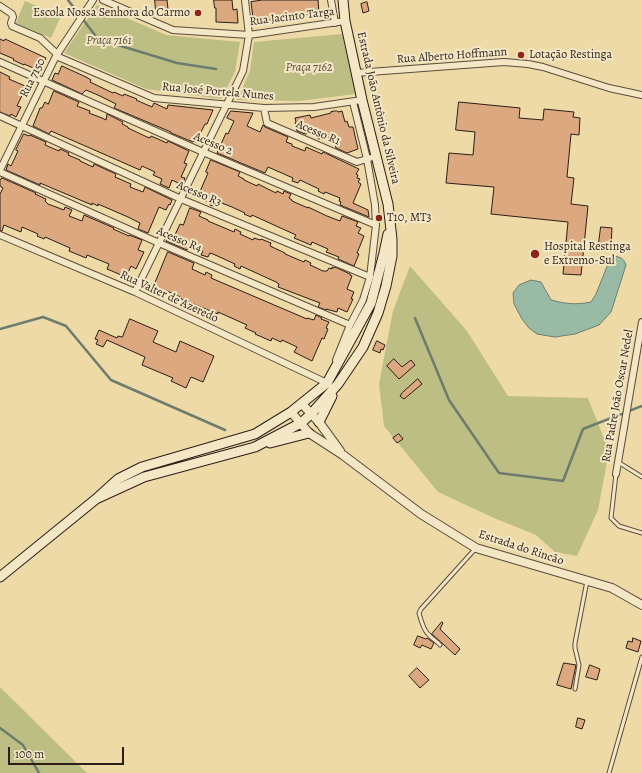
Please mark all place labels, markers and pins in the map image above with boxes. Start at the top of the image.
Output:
place label: Escola Nossa Senhora do Carmo [33,6,190,20]
marker: Escola Nossa Senhora do Carmo [193,8,203,18]
place label: Lotação Restinga [529,48,612,62]
marker: Lotação Restinga [516,50,526,60]
place label: T10, MT3 [387,211,432,225]
marker: T10, MT3 [374,213,384,223]
place label: Hospital Restinga e Extremo-Sul [544,240,631,268]
marker: Hospital Restinga e Extremo-Sul [529,248,541,260]

